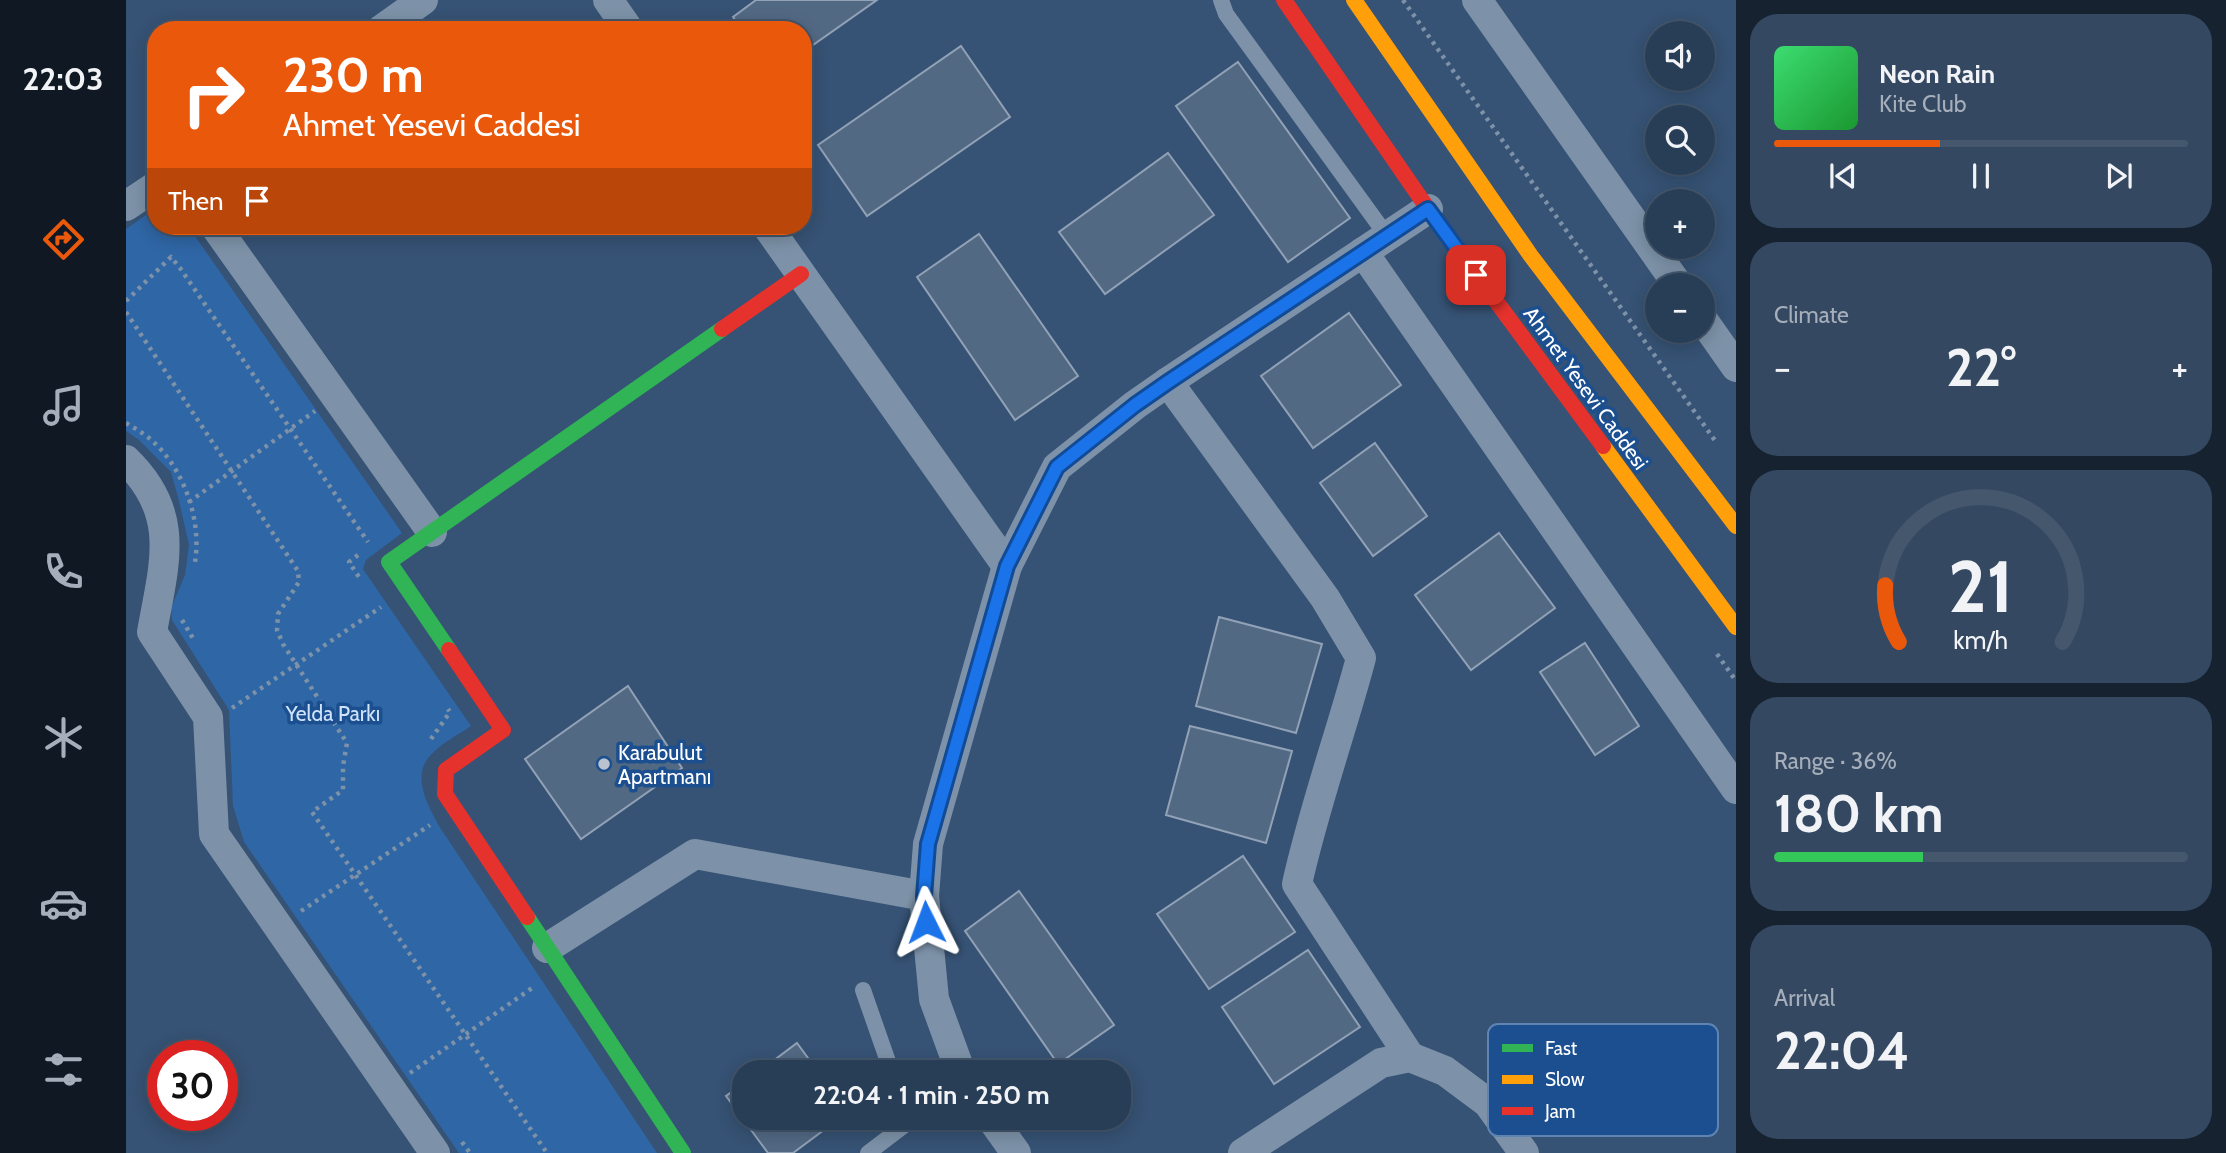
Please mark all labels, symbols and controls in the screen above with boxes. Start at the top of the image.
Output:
map controls [1645,21,1715,343]
button: sound [1645,21,1715,91]
text: 230 m [283,45,424,104]
icon: right [168,49,259,140]
text: Neon Rain [1879,58,1995,90]
text: 22:03 [23,59,103,98]
text: Kite Club [1879,90,1966,118]
text: Ahmet Yesevi Caddesi [283,105,581,144]
button: search [1645,105,1715,175]
icon: previous [1824,157,1862,195]
icon: pause [1962,157,2000,195]
icon: next [2100,157,2138,195]
icon: arrive [238,182,276,220]
text: Then [168,185,224,217]
button: + [1645,189,1715,259]
icon: directions [39,215,88,264]
pin [1446,245,1506,305]
icon: arrive [1457,256,1495,294]
button: − [1645,273,1715,343]
text: Climate [1774,301,1849,329]
street label: Ahmet Yesevi Caddesi [1519,302,1653,474]
text: 22° [1946,336,2016,399]
text: − [1774,344,1791,391]
text: + [2171,344,2188,391]
icon: music [39,381,88,430]
text: 21 [1948,543,2014,631]
icon: phone [39,547,88,596]
text: km/h [1954,625,2008,655]
park label: Yelda Parkı [285,701,380,726]
icon: climate [39,713,88,762]
place label: Karabulut Apartmanı [618,740,711,789]
text: Range · 36% [1774,747,1897,775]
marker: Karabulut Apartmanı [596,756,612,772]
text: 180 km [1774,782,1943,845]
icon: car [39,879,88,928]
position arrow [889,885,963,959]
text: Arrival [1774,984,1835,1012]
text: 22:04 [1774,1019,1910,1082]
legend [1488,1024,1718,1136]
text: Fast [1545,1037,1578,1060]
speed limit sign: 30 [147,1040,238,1131]
icon: filters [39,1045,88,1094]
text: Slow [1545,1068,1585,1091]
text: 22:04 · 1 min · 250 m [813,1079,1050,1111]
text: Jam [1544,1100,1575,1123]

